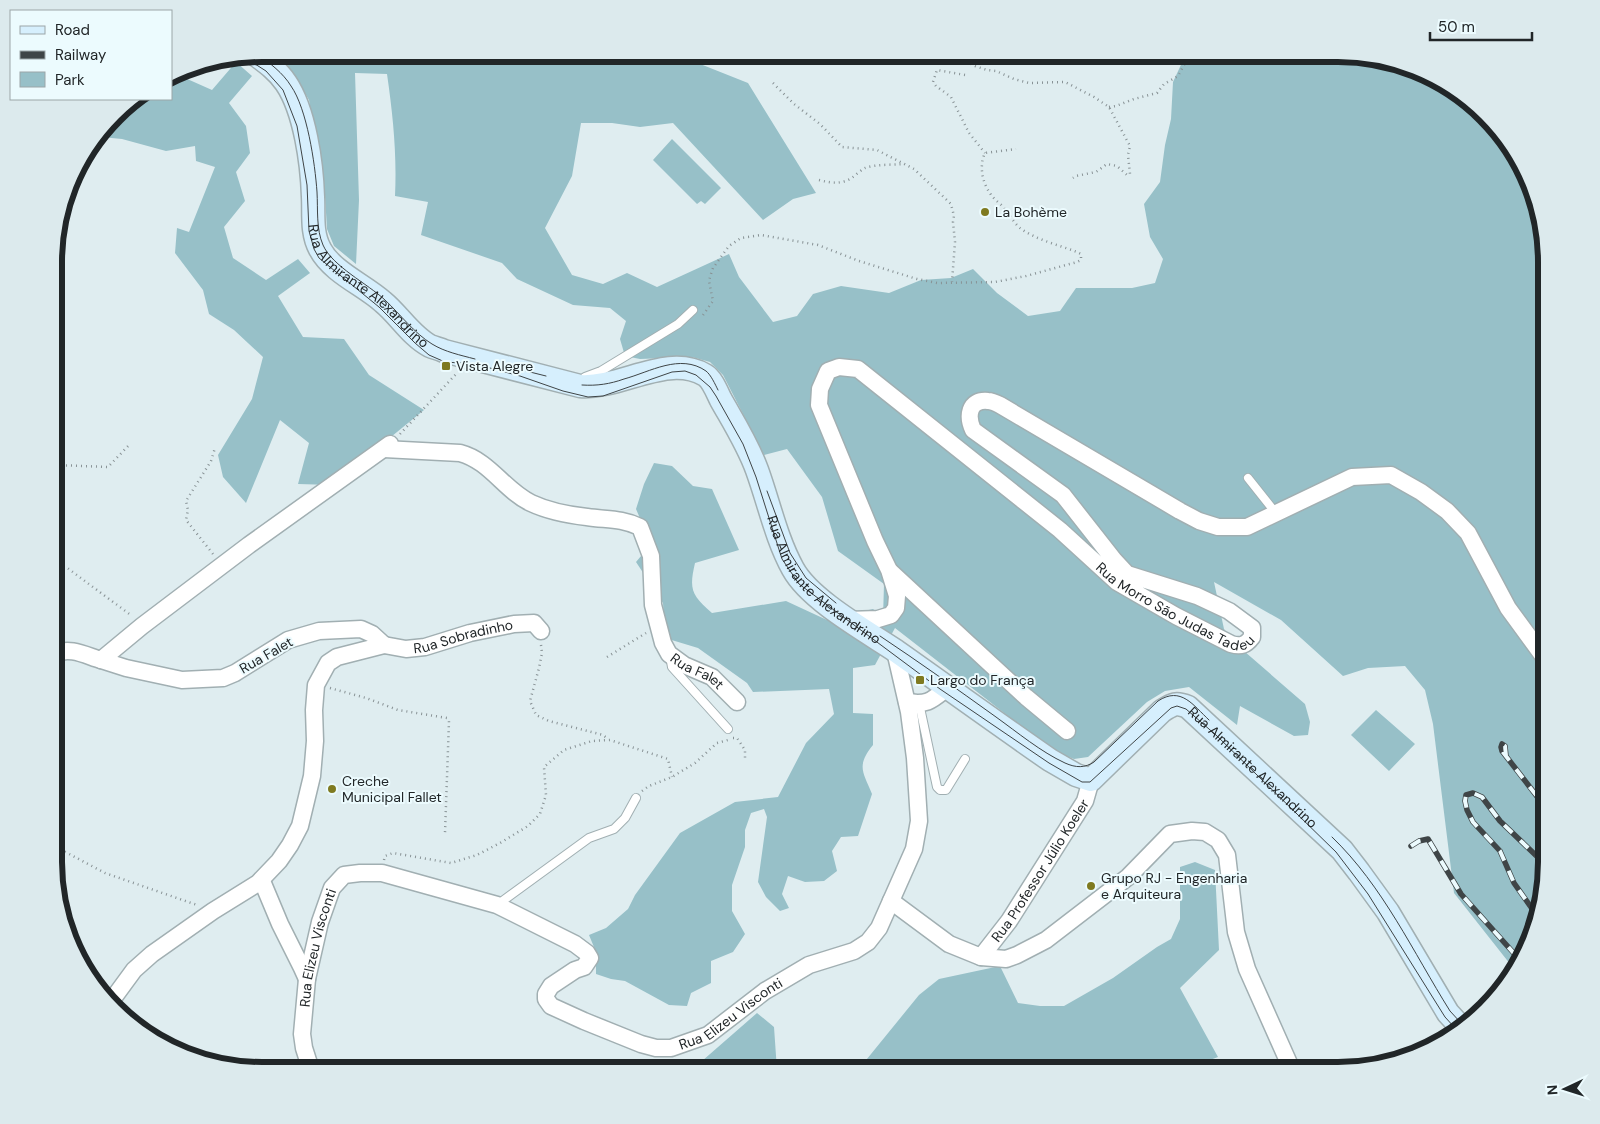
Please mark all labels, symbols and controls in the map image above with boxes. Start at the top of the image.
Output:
legend [10,10,172,100]
scale bar [1430,10,1532,42]
text: 50 m [1438,17,1475,37]
text: Road [55,20,90,40]
text: Railway [55,45,107,65]
text: Park [55,70,85,90]
place label: La Bohème [995,203,1067,221]
marker: La Bohème [979,206,991,218]
street label: Rua Almirante Alexandrino [305,223,432,352]
place label: Vista Alegre [456,357,533,375]
marker: Vista Alegre [440,360,452,372]
street label: Rua Almirante Alexandrino [763,513,884,648]
street label: Rua Morro São Judas Tadeu [1092,558,1259,655]
street label: Rua Sobradinho [412,615,514,657]
street label: Rua Falet [236,633,296,677]
street label: Rua Falet [667,649,728,693]
place label: Largo do França [930,671,1034,689]
marker: Largo do França [914,674,926,686]
street label: Rua Almirante Alexandrino [1184,703,1321,832]
place label: Creche Municipal Fallet [342,772,442,806]
marker: Creche Municipal Fallet [326,783,338,795]
street label: Rua Professor Júlio Koeler [987,796,1093,945]
place label: Grupo RJ - Engenharia e Arquiteura [1101,869,1247,903]
marker: Grupo RJ - Engenharia e Arquiteura [1085,880,1097,892]
street label: Rua Elizeu Visconti [295,886,340,1008]
street label: Rua Elizeu Visconti [676,974,786,1054]
north arrow [1540,1064,1590,1114]
text: N [1543,1084,1561,1096]

